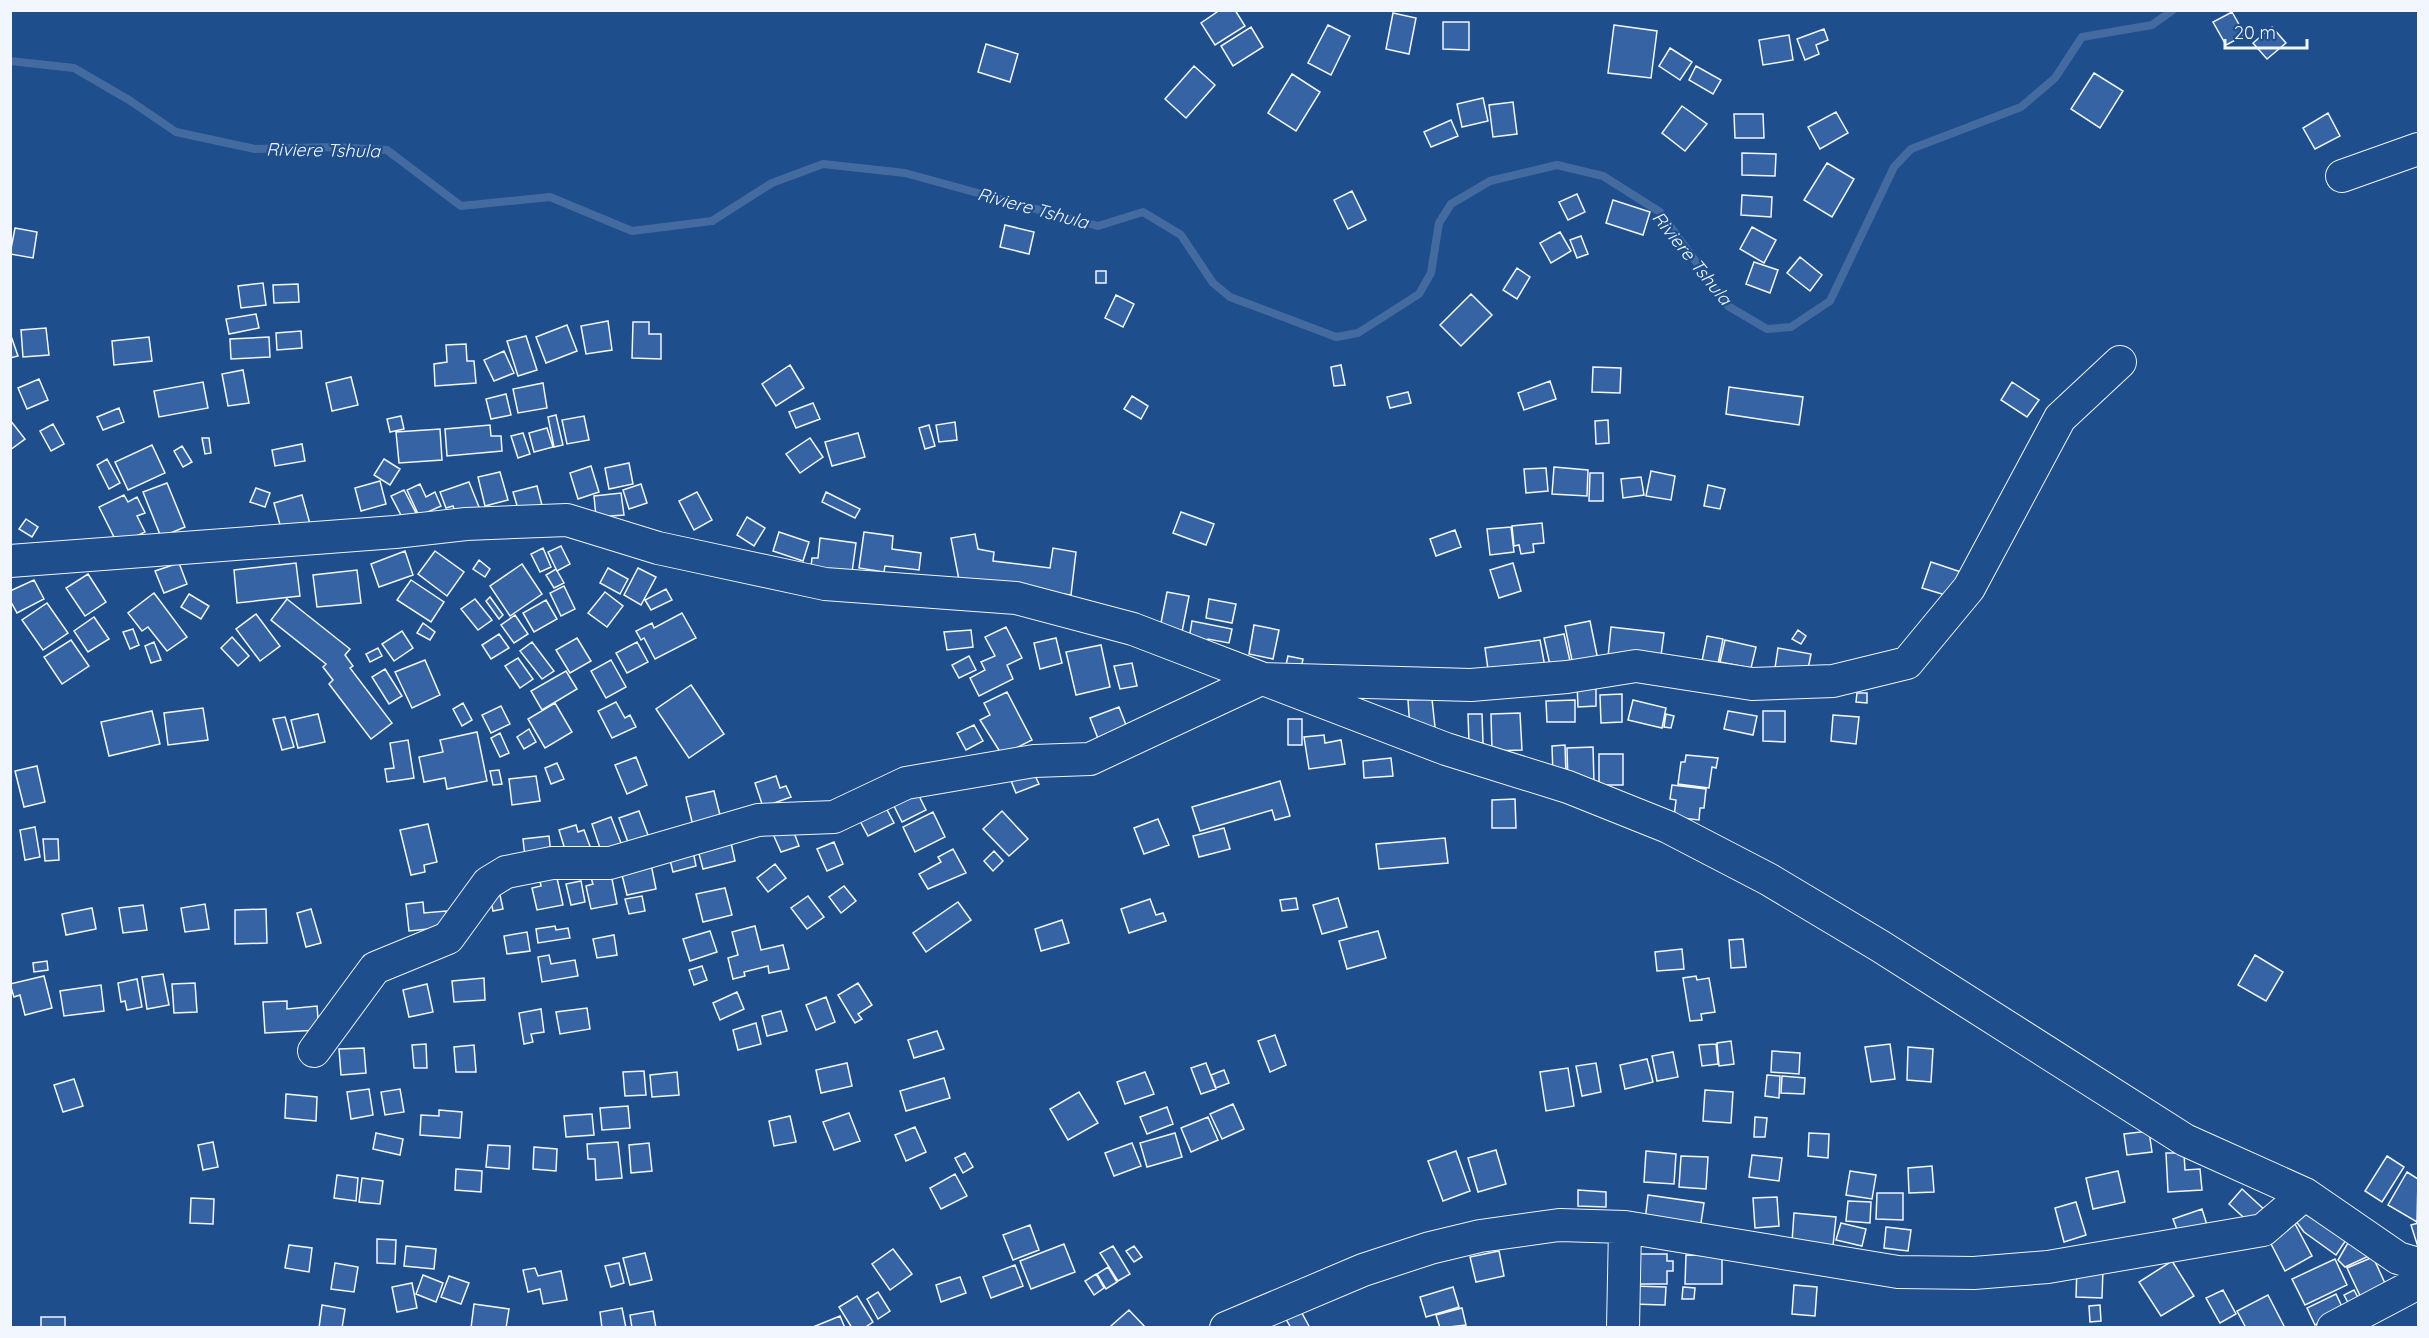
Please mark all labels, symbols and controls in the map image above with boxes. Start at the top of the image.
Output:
scale bar [2225,12,2308,50]
text: 20 m [2234,21,2276,44]
water label: Riviere Tshula [266,138,381,163]
water label: Riviere Tshula [975,182,1092,234]
water label: Riviere Tshula [1647,207,1737,310]

